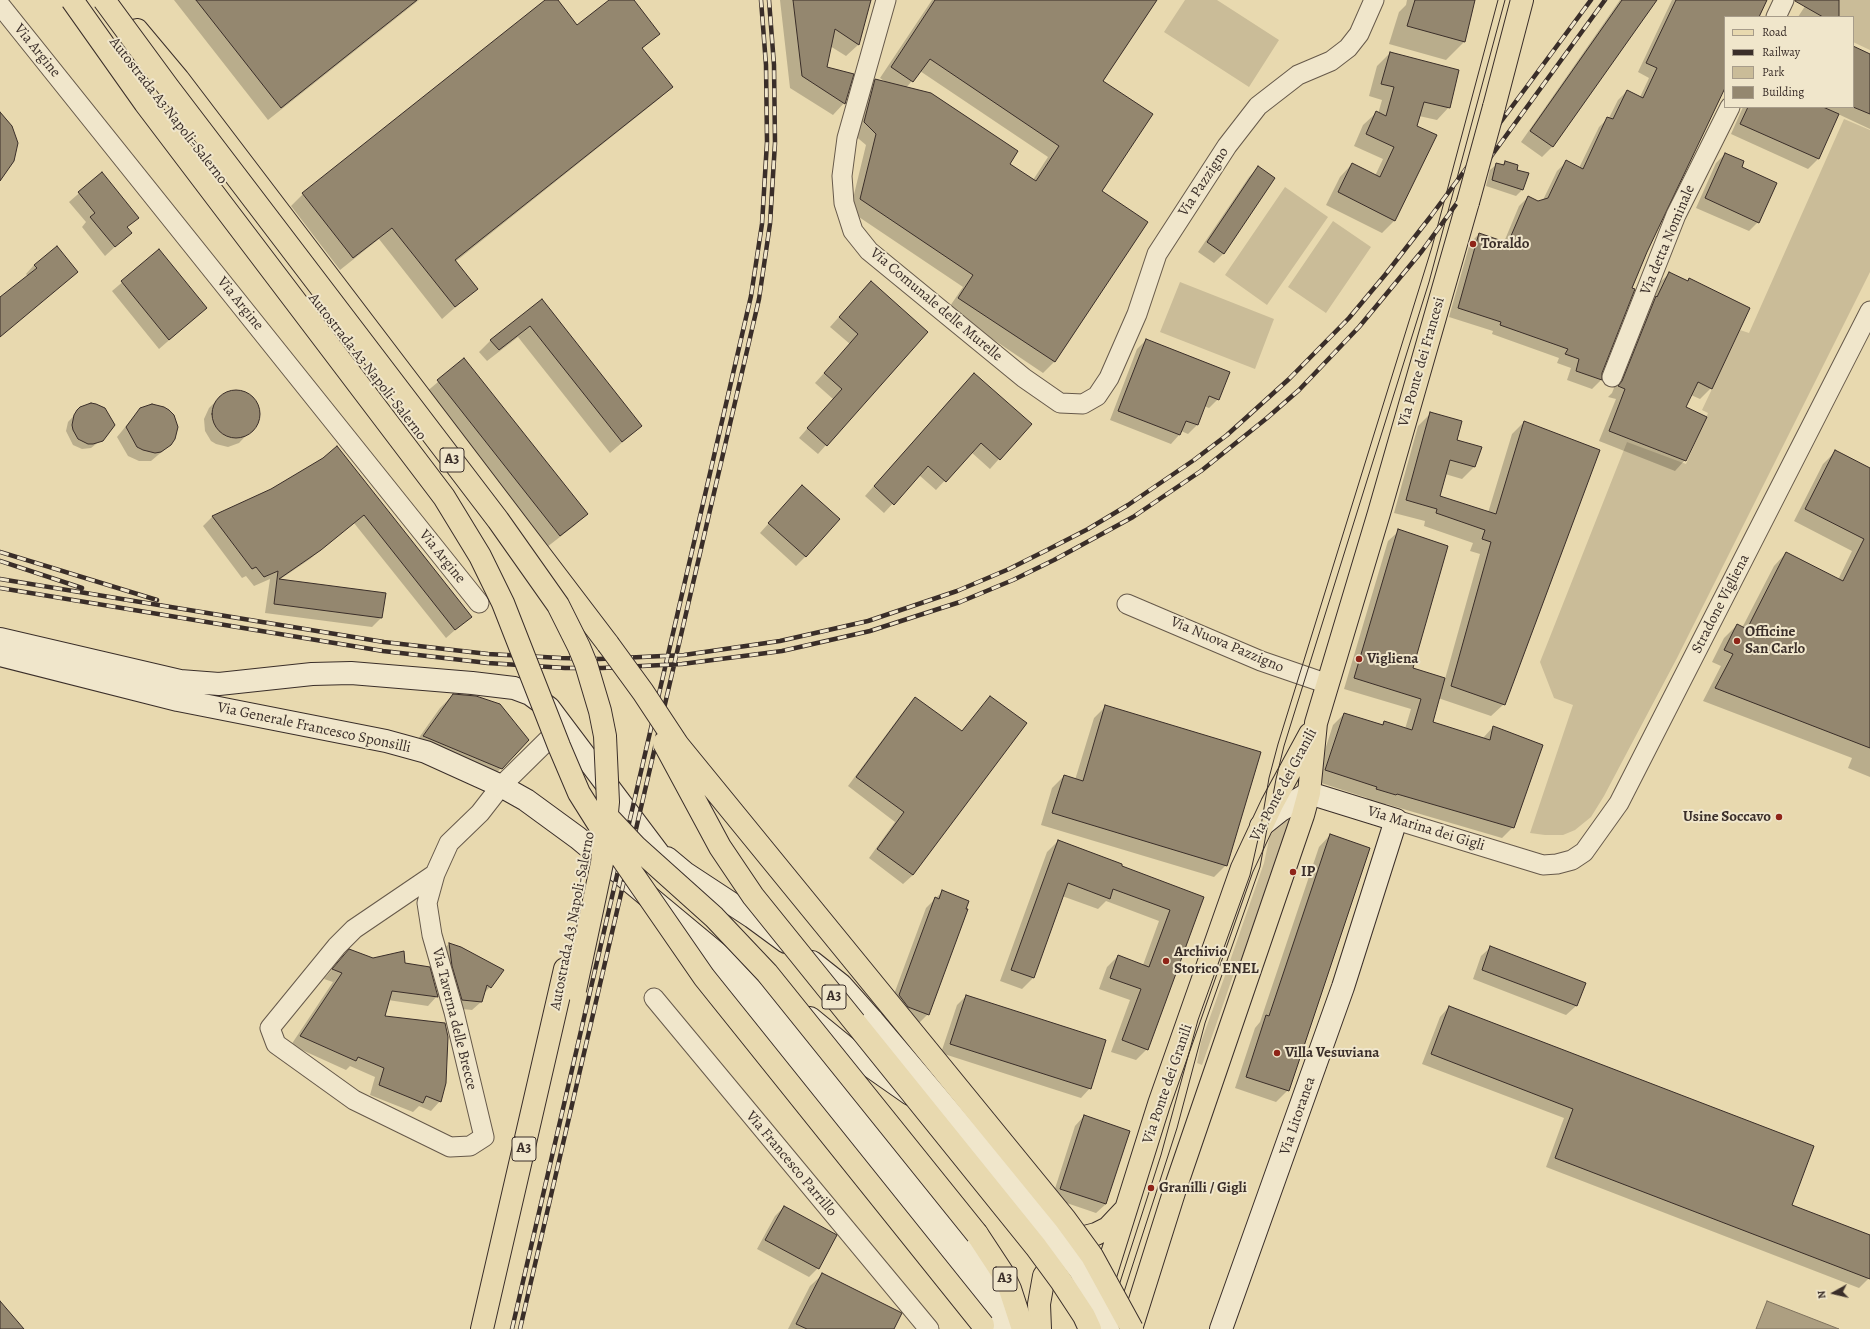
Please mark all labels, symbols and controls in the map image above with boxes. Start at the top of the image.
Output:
legend [1724,16,1854,108]
street label: Via Argine [10,21,64,81]
text: Road [1762,24,1787,40]
street label: Autostrada A3 Napoli-Salerno [105,34,231,188]
text: Railway [1762,44,1800,60]
text: Park [1762,64,1785,80]
text: Building [1762,84,1804,100]
street label: Via Pazzigno [1175,144,1233,220]
street label: Via detta Nominale [1637,182,1699,298]
place label: Toraldo [1481,235,1530,253]
marker: Toraldo [1468,239,1478,249]
street label: Via Comunale delle Murelle [866,244,1006,366]
street label: Via Argine [213,274,267,334]
street label: Autostrada A3 Napoli-Salerno [304,290,430,444]
street label: Via Ponte dei Francesi [1395,295,1449,429]
road number: A3 [440,448,464,472]
street label: Via Argine [415,527,469,587]
street label: Stradone Vigliena [1688,551,1754,657]
street label: Via Nuova Pazzigno [1168,613,1286,677]
place label: Officine San Carlo [1745,623,1805,658]
marker: Officine San Carlo [1732,636,1742,646]
place label: Vigliena [1367,650,1419,668]
marker: Vigliena [1354,654,1364,664]
street label: Via Generale Francesco Sponsilli [216,699,412,757]
street label: Via Ponte dei Granili [1247,725,1321,845]
street label: Via Marina dei Gigli [1365,803,1487,855]
place label: Usine Soccavo [1683,808,1771,826]
marker: Usine Soccavo [1774,812,1784,822]
street label: Autostrada A3 Napoli-Salerno [547,830,599,1012]
place label: IP [1301,863,1315,881]
marker: IP [1288,867,1298,877]
place label: Archivio Storico ENEL [1174,943,1259,978]
street label: Via Taverna delle Brecce [428,946,480,1092]
marker: Archivio Storico ENEL [1161,956,1171,966]
road number: A3 [822,985,846,1009]
street label: Via Ponte dei Granili [1139,1022,1197,1146]
place label: Villa Vesuviana [1285,1044,1380,1062]
marker: Villa Vesuviana [1272,1048,1282,1058]
street label: Via Litoranea [1276,1075,1320,1157]
street label: Via Francesco Parrillo [742,1108,840,1220]
road number: A3 [512,1137,536,1161]
place label: Granilli / Gigli [1159,1179,1247,1197]
marker: Granilli / Gigli [1146,1183,1156,1193]
road number: A3 [993,1267,1017,1291]
north arrow [1814,1273,1854,1313]
text: N [1814,1290,1830,1300]

